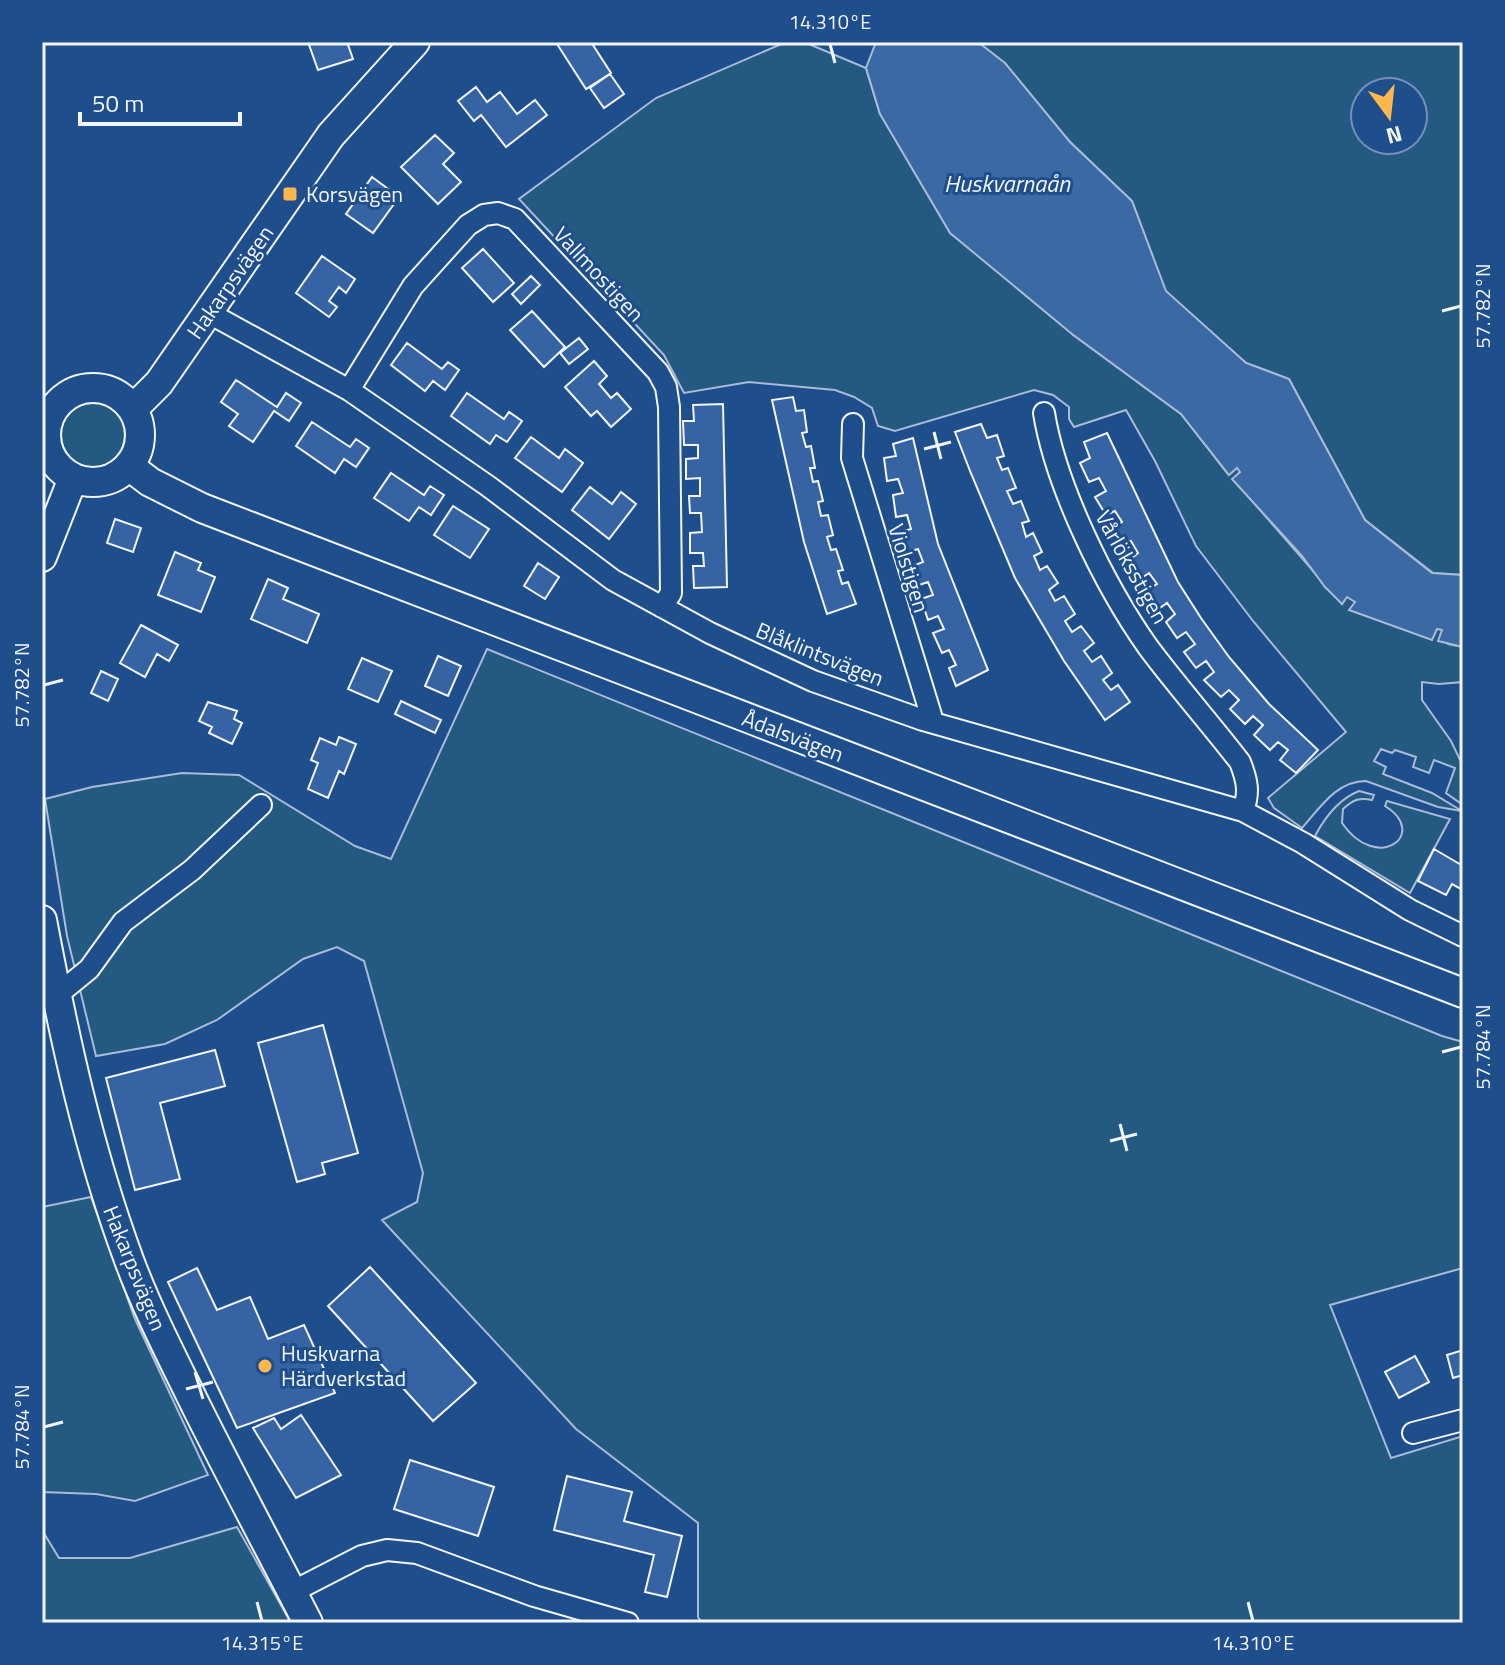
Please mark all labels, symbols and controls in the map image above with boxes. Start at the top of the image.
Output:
text: 14.310°E [789,6,871,37]
scale bar [80,76,240,126]
north arrow [1349,76,1429,156]
text: 50 m [92,85,144,121]
text: N [1382,117,1406,154]
water label: Huskvarnaån [944,165,1071,201]
place label: Korsvägen [306,177,403,211]
marker: Korsvägen [281,185,299,203]
street label: Hakarpsvägen [178,218,282,346]
street label: Vallmostigen [546,218,652,330]
text: 57.782°N [1467,263,1498,349]
street label: Vårlöksstigen [1087,504,1177,630]
street label: Violstigen [879,519,939,617]
street label: Blåklintsvägen [751,613,889,695]
text: 57.782°N [6,642,37,728]
street label: Ådalsvägen [737,701,849,771]
text: 57.784°N [1467,1004,1498,1090]
street label: Hakarpsvägen [94,1200,176,1336]
place label: Huskvarna Härdverkstad [281,1336,406,1395]
marker: Huskvarna Härdverkstad [256,1357,274,1375]
text: 57.784°N [6,1384,37,1470]
text: 14.315°E [221,1627,303,1658]
text: 14.310°E [1212,1627,1294,1658]

